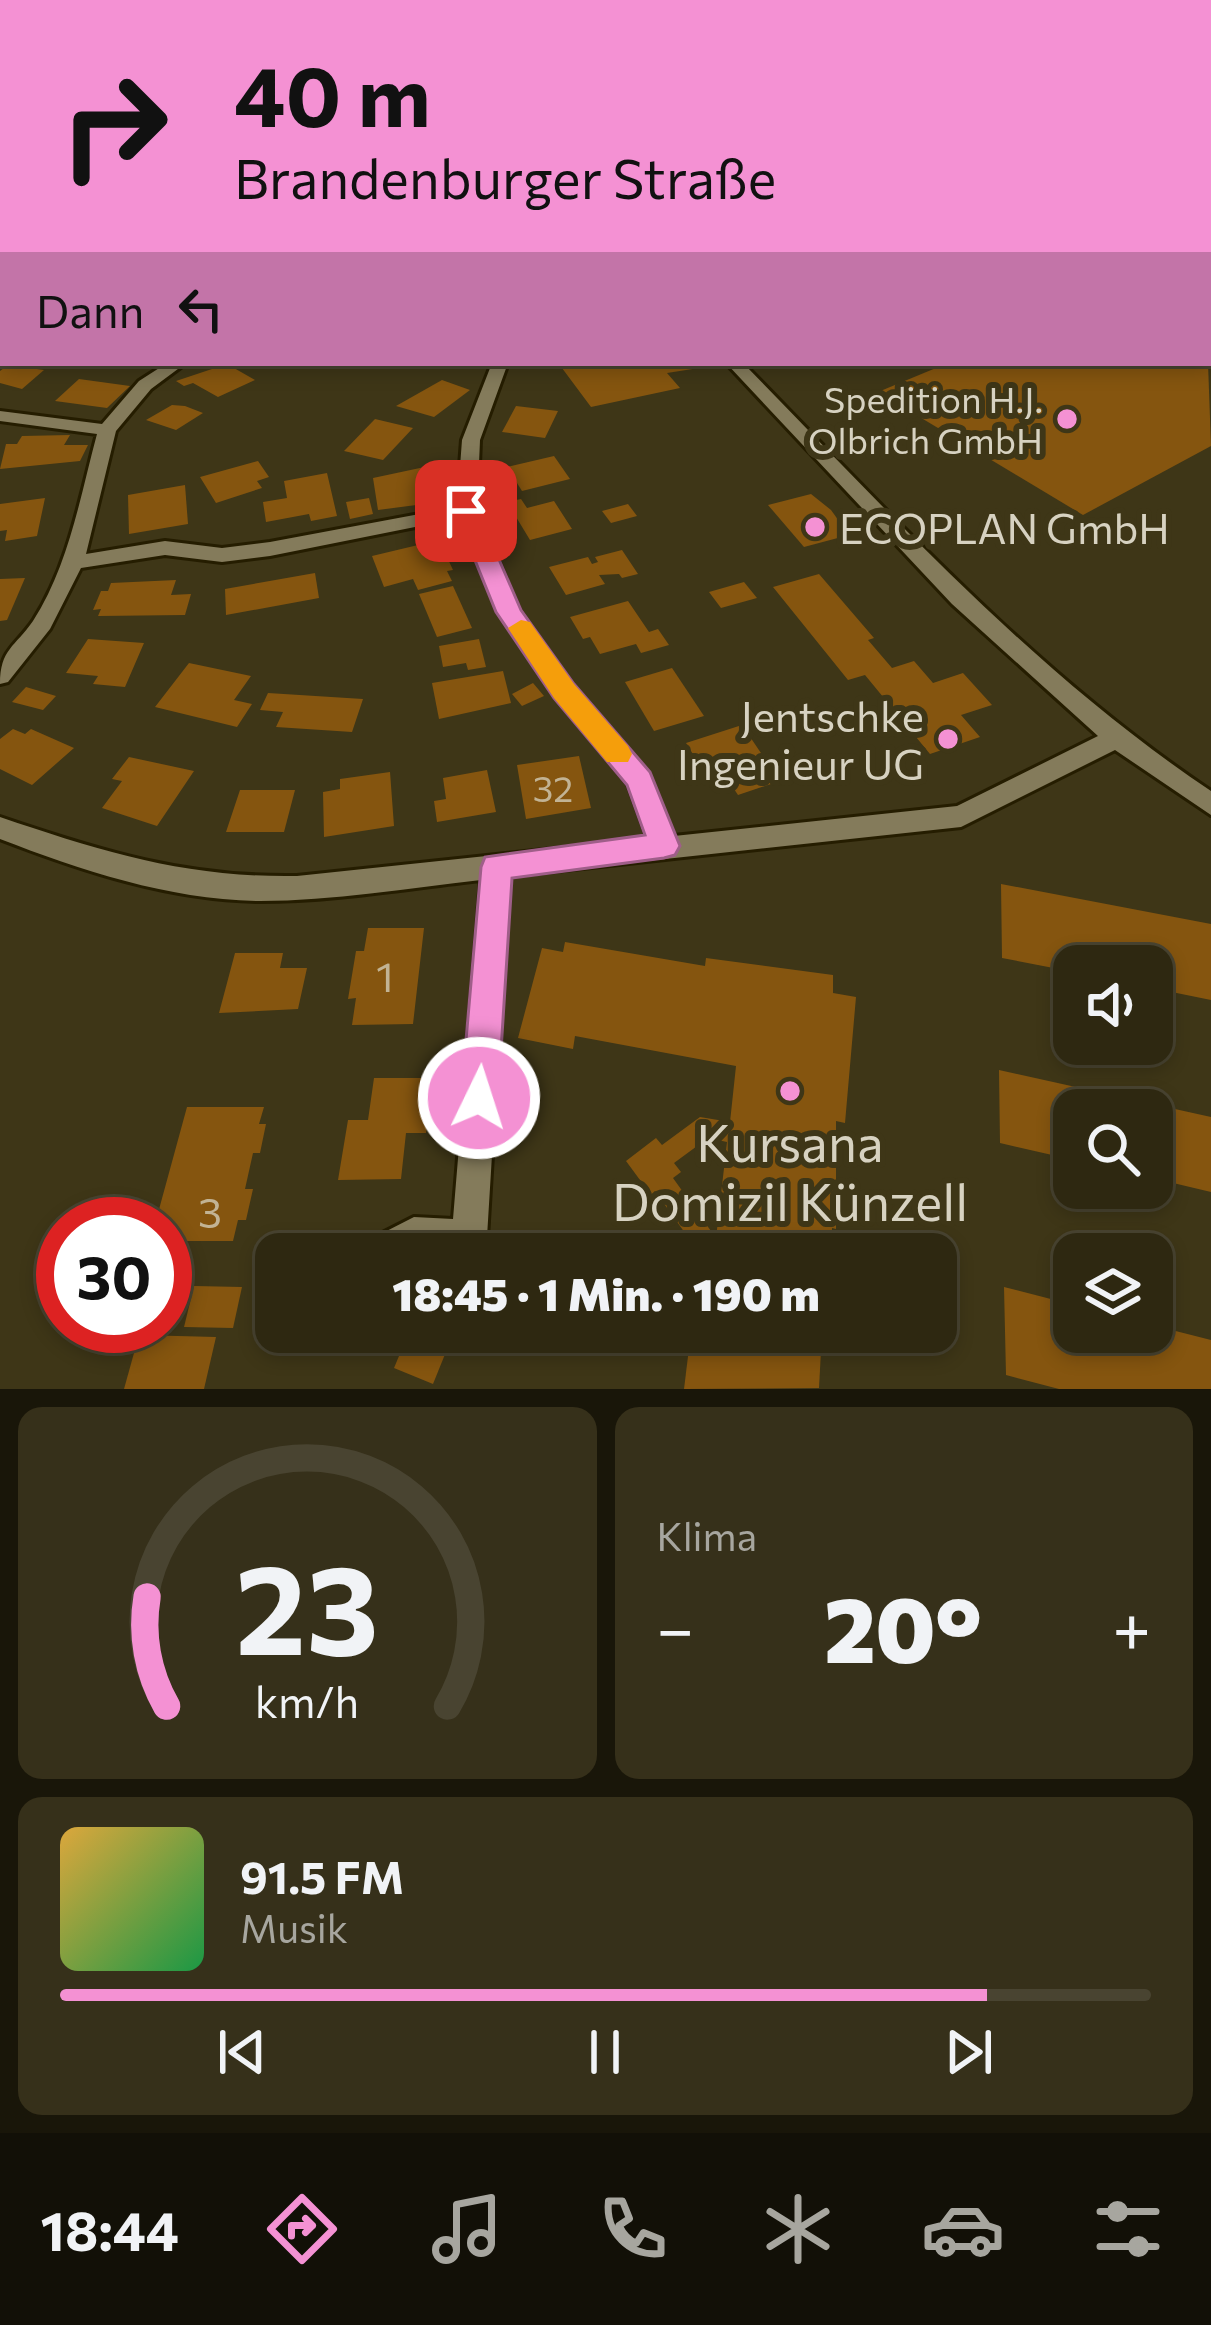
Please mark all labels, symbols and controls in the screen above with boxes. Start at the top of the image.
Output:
text: 40 m [234,42,431,144]
icon: right [36,48,192,204]
text: Brandenburger Straße [234,144,776,210]
icon: left [168,276,234,342]
text: Dann [36,282,144,337]
place label: Spedition H.J. Olbrich GmbH [808,376,1043,461]
marker: Spedition H.J. Olbrich GmbH [1054,406,1080,432]
pin [415,460,517,562]
icon: arrive [433,478,499,544]
place label: ECOPLAN GmbH [839,501,1170,553]
marker: ECOPLAN GmbH [802,514,828,540]
place label: Jentschke Ingenieur UG [677,689,924,789]
marker: Jentschke Ingenieur UG [935,726,961,752]
house number: 32 [533,765,573,809]
map controls [1053,945,1173,1353]
button: sound [1053,945,1173,1065]
house number: 1 [376,949,394,1001]
position arrow [416,1035,542,1161]
marker: Kursana Domizil Künzell [777,1078,803,1104]
button: search [1053,1089,1173,1209]
place label: Kursana Domizil Künzell [612,1110,968,1232]
house number: 3 [198,1185,222,1237]
speed limit sign: 30 [36,1197,192,1353]
button: layers [1053,1233,1173,1353]
text: 18:45 · 1 Min. · 190 m [392,1265,820,1320]
text: Klima [657,1511,757,1559]
text: 23 [235,1528,379,1681]
text: 20° [824,1571,982,1682]
text: − [657,1586,694,1667]
text: + [1112,1586,1151,1667]
text: km/h [255,1674,359,1727]
text: 91.5 FM [240,1848,404,1903]
text: Musik [240,1903,348,1951]
icon: previous [209,2019,275,2085]
icon: pause [572,2019,638,2085]
icon: next [936,2019,1002,2085]
icon: directions [260,2187,344,2271]
icon: music [425,2187,509,2271]
icon: phone [591,2187,675,2271]
icon: climate [756,2187,840,2271]
icon: car [921,2187,1005,2271]
icon: filters [1086,2187,1170,2271]
text: 18:44 [41,2196,179,2262]

